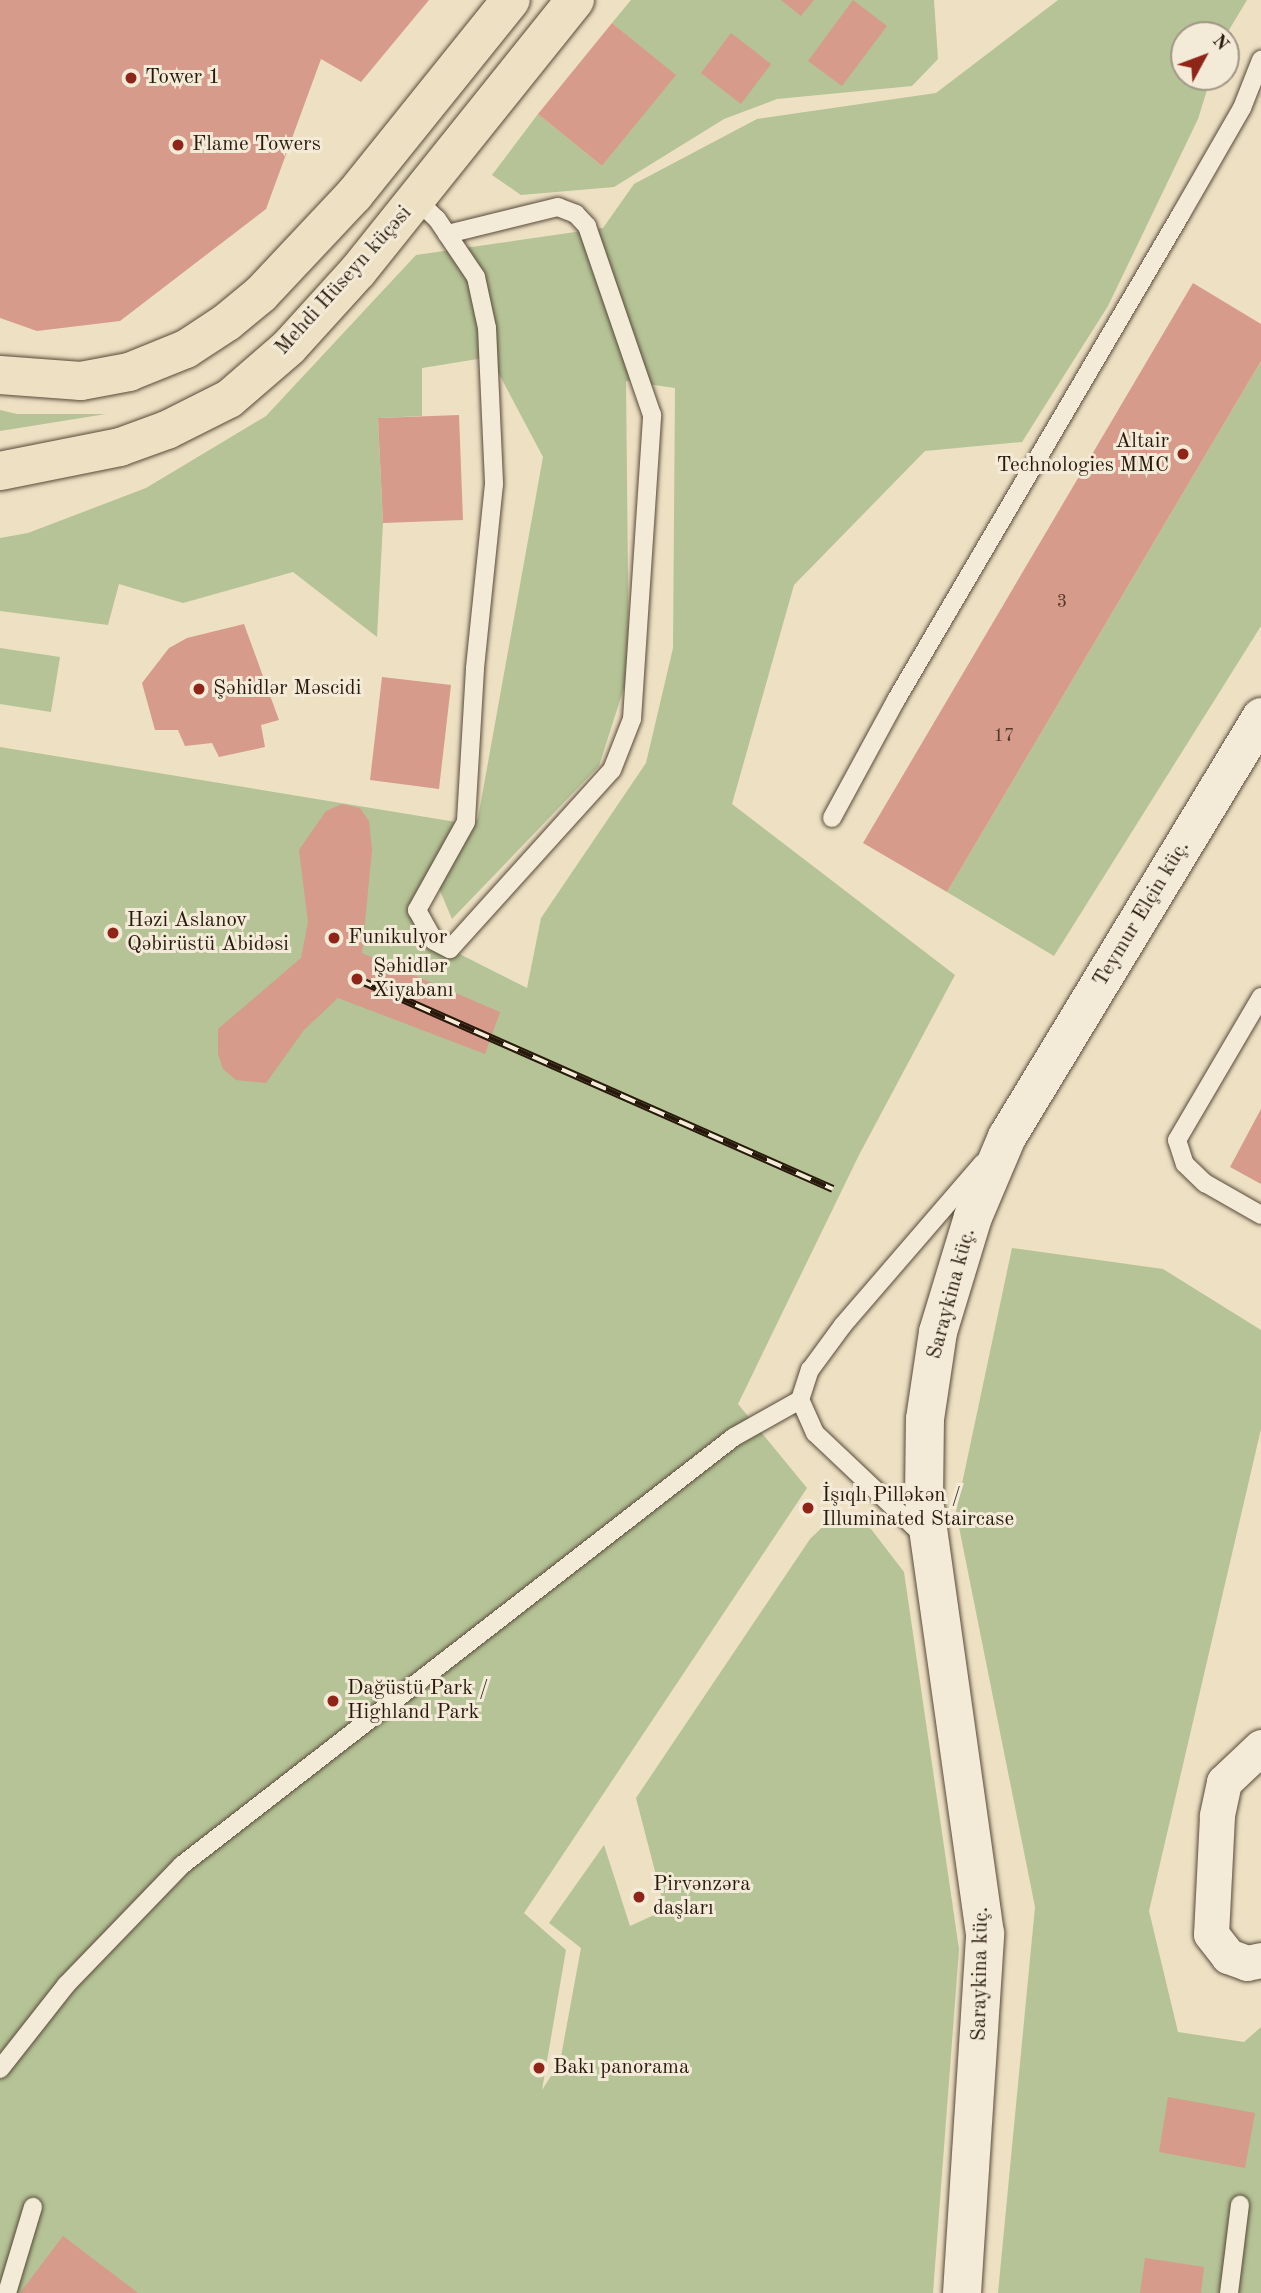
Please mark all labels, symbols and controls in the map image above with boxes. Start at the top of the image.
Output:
north arrow [1170,21,1240,91]
text: N [1208,31,1232,55]
place label: Tower 1 [145,65,220,91]
marker: Tower 1 [123,70,139,86]
place label: Flame Towers [192,132,321,158]
marker: Flame Towers [170,137,186,153]
street label: Mehdi Hüseyn küçəsi [270,201,418,361]
place label: Altair Technologies MMC [996,429,1169,479]
marker: Altair Technologies MMC [1175,446,1191,462]
house number: 3 [1057,591,1067,613]
place label: Şəhidlər Məscidi [213,676,361,702]
marker: Şəhidlər Məscidi [191,681,207,697]
house number: 17 [994,725,1014,747]
street label: Teymur Elçin küç. [1088,836,1196,992]
place label: Həzi Aslanov Qəbirüstü Abidəsi [127,908,289,958]
marker: Həzi Aslanov Qəbirüstü Abidəsi [105,925,121,941]
place label: Funikulyor [348,925,447,951]
marker: Funikulyor [326,930,342,946]
place label: Şəhidlər Xiyabanı [373,954,453,1004]
marker: Şəhidlər Xiyabanı [347,969,367,989]
street label: Saraykina küç. [922,1226,982,1362]
place label: İşıqlı Pilləkən / Illuminated Staircase [822,1483,1014,1533]
marker: İşıqlı Pilləkən / Illuminated Staircase [800,1500,816,1516]
place label: Dağüstü Park / Highland Park [347,1676,488,1726]
marker: Dağüstü Park / Highland Park [325,1693,341,1709]
place label: Pirvənzəra daşları [653,1872,751,1922]
marker: Pirvənzəra daşları [631,1889,647,1905]
street label: Saraykina küç. [967,1907,995,2041]
place label: Bakı panorama [553,2055,689,2081]
marker: Bakı panorama [531,2060,547,2076]

